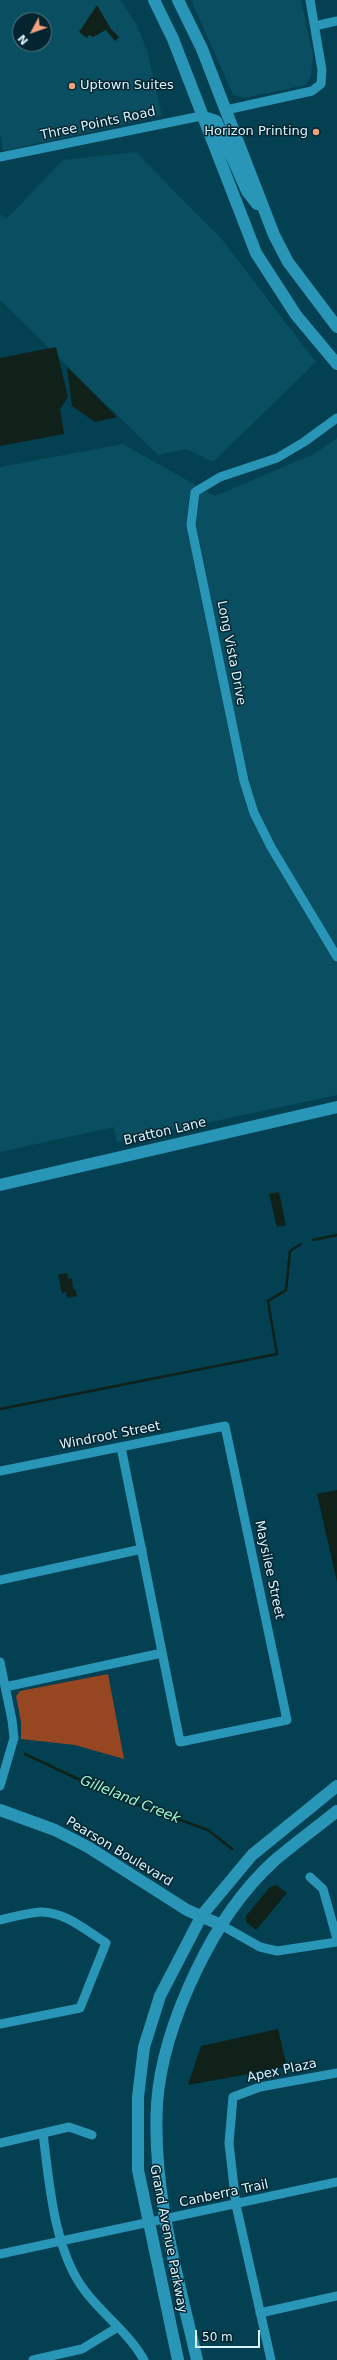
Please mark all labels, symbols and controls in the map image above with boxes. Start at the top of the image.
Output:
north arrow [12,12,52,52]
text: N [15,32,31,47]
place label: Uptown Suites [80,78,174,94]
marker: Uptown Suites [67,81,77,91]
street label: Three Points Road [39,104,157,144]
place label: Horizon Printing [204,124,308,140]
marker: Horizon Printing [311,127,321,137]
street label: Long Vista Drive [213,599,249,707]
street label: Bratton Lane [122,1115,208,1149]
street label: Windroot Street [58,1419,162,1453]
street label: Maysilee Street [251,1519,287,1621]
water label: Gilleland Creek [77,1772,183,1828]
street label: Pearson Boulevard [63,1814,175,1890]
street label: Apex Plaza [246,2056,318,2086]
street label: Grand Avenue Parkway [146,2163,190,2315]
street label: Canberra Trail [178,2177,270,2211]
scale bar [197,2322,262,2348]
text: 50 m [202,2330,233,2344]

